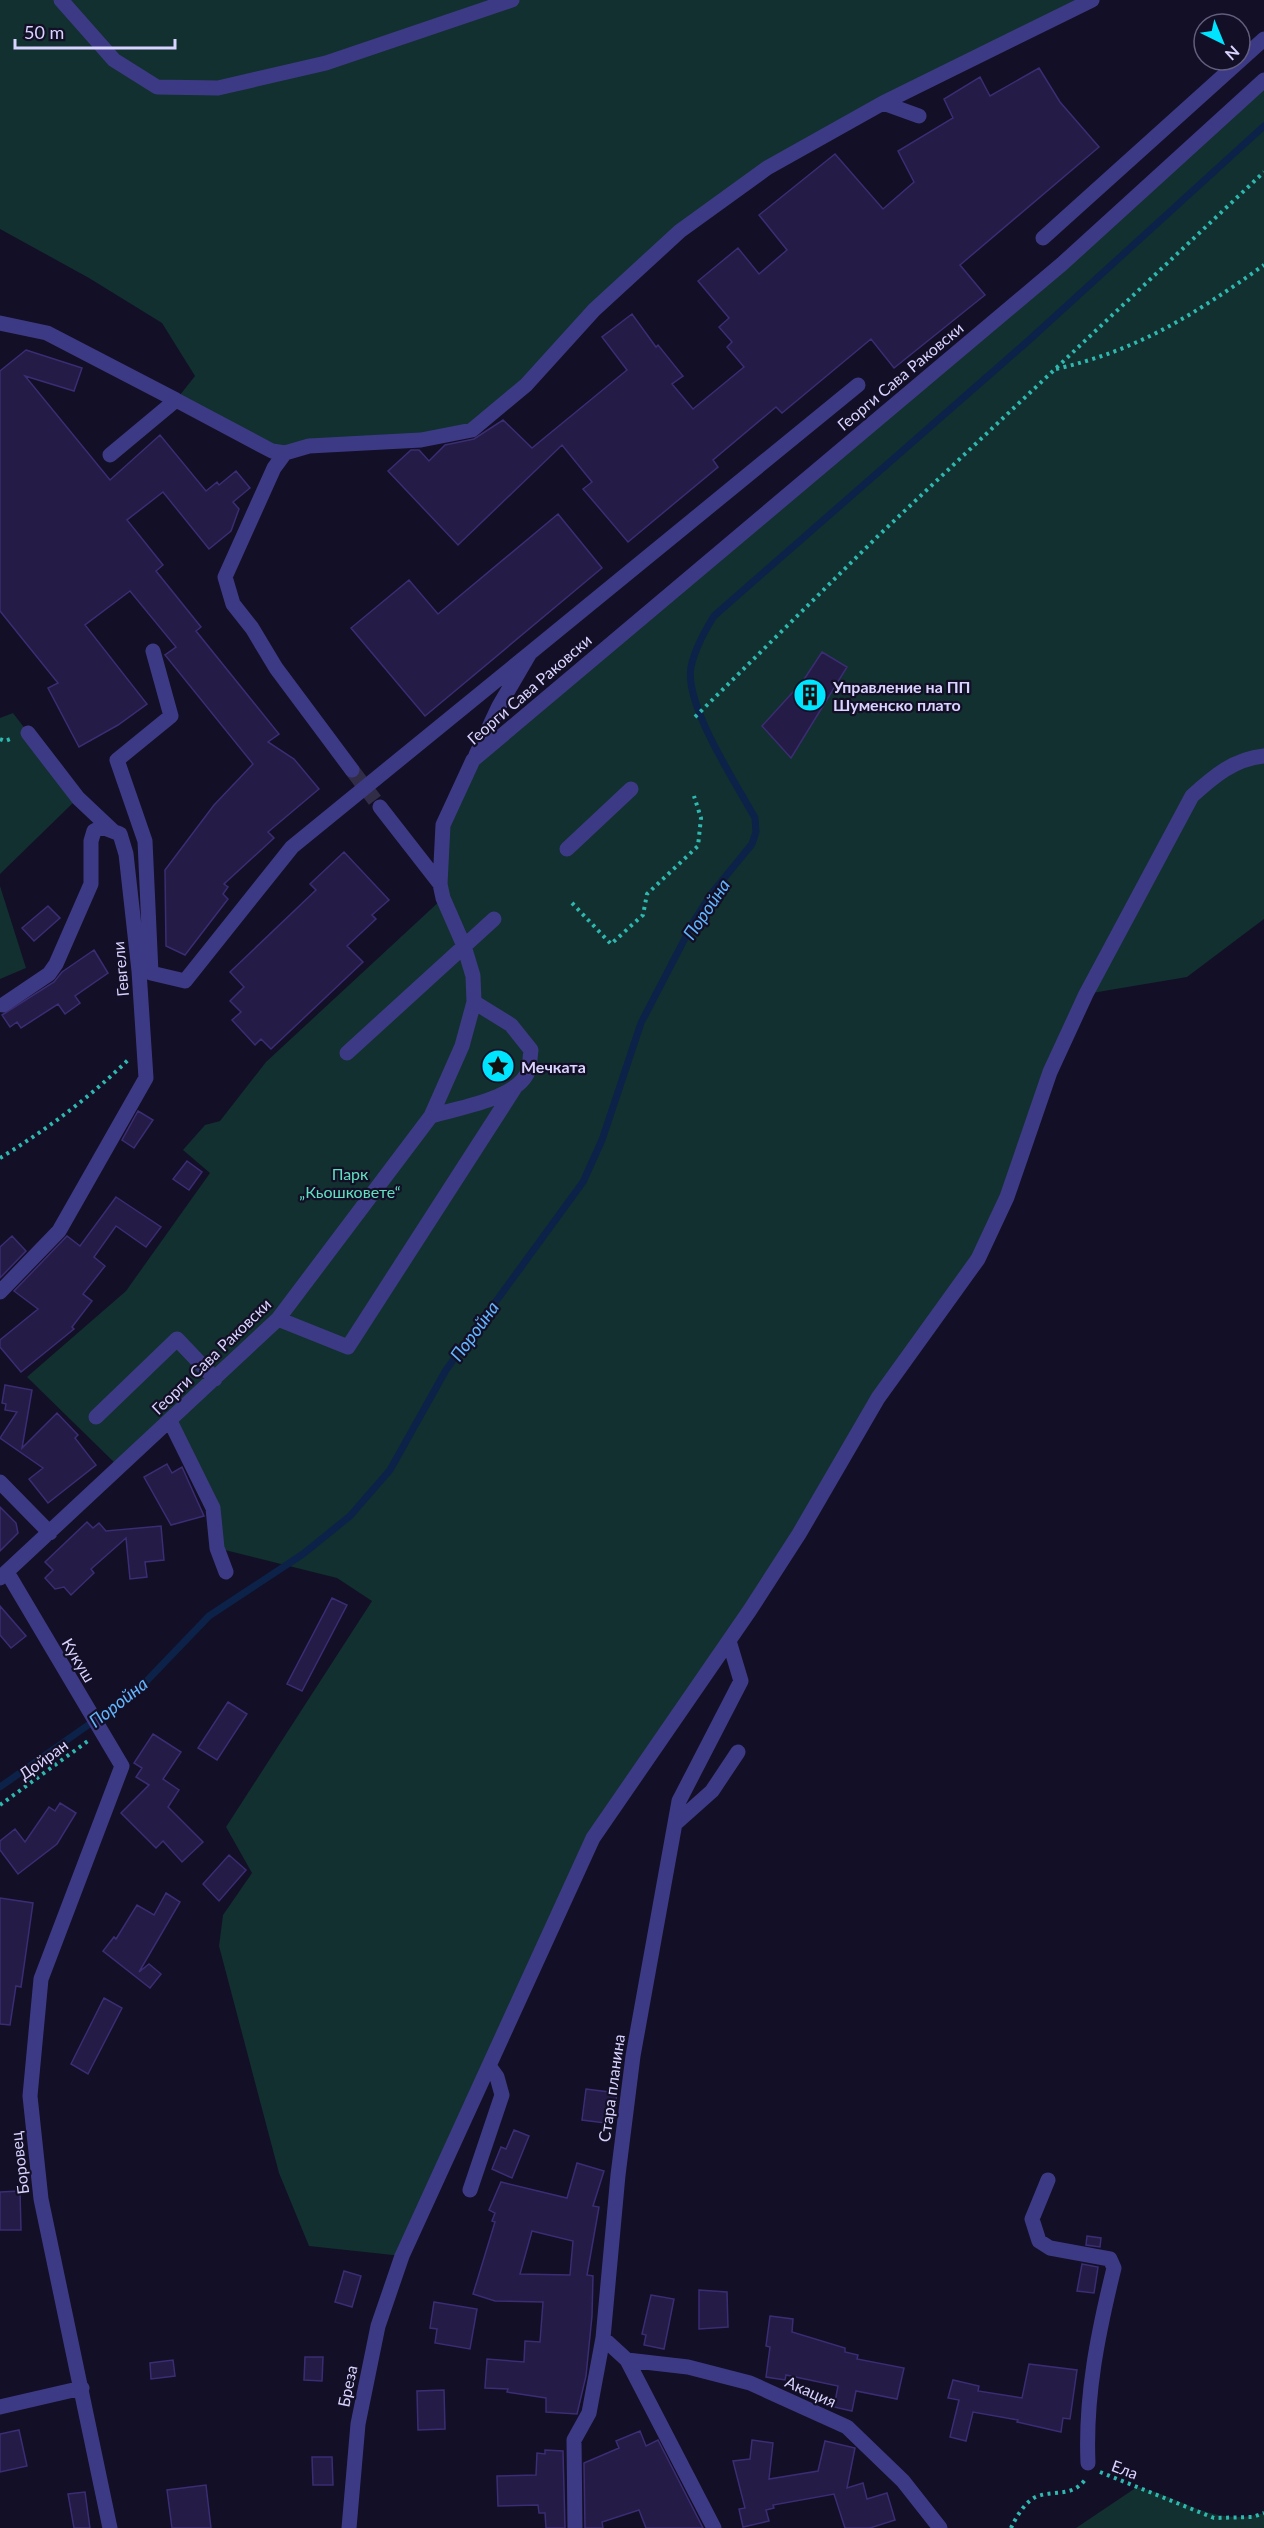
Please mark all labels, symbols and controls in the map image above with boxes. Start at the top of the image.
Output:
scale bar [15,12,176,50]
north arrow [1192,12,1252,72]
text: 50 m [24,21,64,43]
text: N [1222,42,1244,64]
street label: Георги Сава Раковски [833,318,967,434]
street label: Георги Сава Раковски [463,630,595,748]
building icon: Управление на ПП Шуменско плато [792,677,828,713]
place label: Управление на ПП Шуменско плато [832,677,971,714]
water label: Поройна [678,874,734,944]
street label: Гевгели [108,941,132,997]
place icon: Мечката [480,1048,516,1084]
place label: Мечката [521,1057,586,1076]
park label: Парк „Кьошковете“ [299,1164,401,1201]
street label: Георги Сава Раковски [147,1294,275,1418]
water label: Поройна [445,1297,503,1365]
street label: Кукуш [59,1635,99,1685]
water label: Поройна [84,1672,152,1732]
street label: Дойран [15,1735,71,1783]
street label: Стара планина [594,2033,628,2143]
street label: Боровец [6,2130,32,2195]
street label: Бреза [333,2363,361,2409]
street label: Акация [783,2371,839,2411]
street label: Ела [1109,2456,1141,2482]

